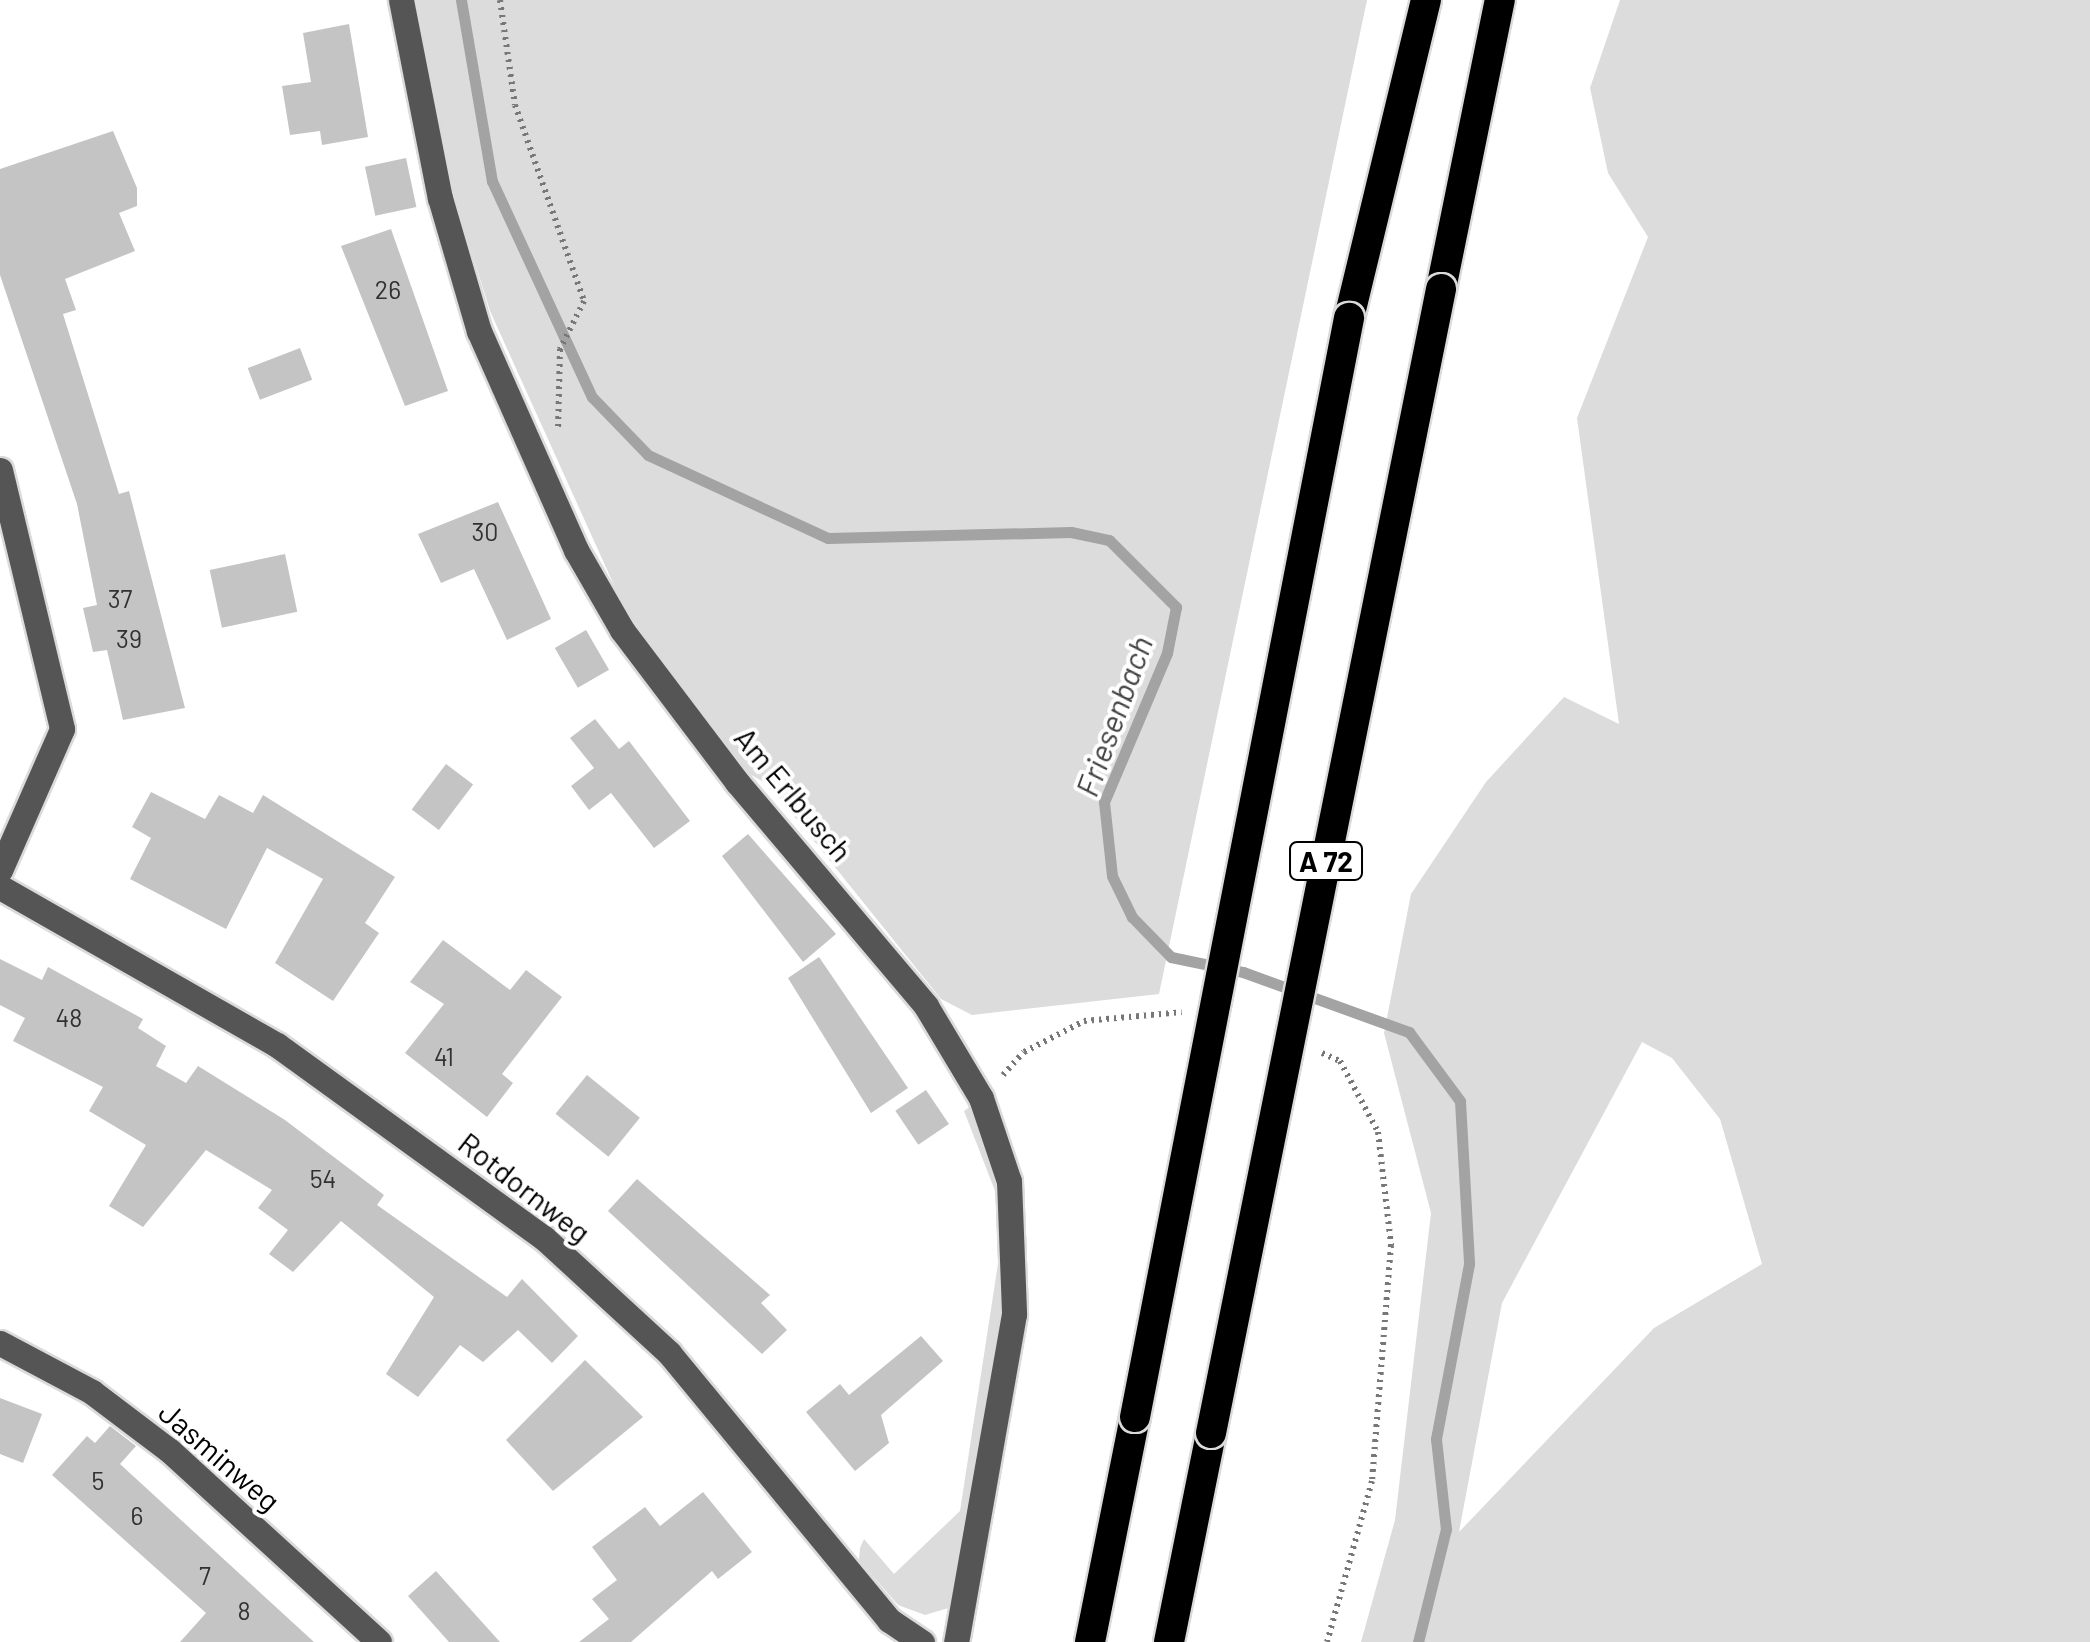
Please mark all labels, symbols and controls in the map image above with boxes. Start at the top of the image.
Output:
house number: 26 [375,274,401,304]
house number: 30 [472,516,498,546]
house number: 37 [108,583,132,613]
house number: 39 [116,623,142,653]
water label: Friesenbach [1066,631,1160,801]
street label: Am Erlbusch [728,720,860,868]
road number: A 72 [1288,838,1364,884]
house number: 48 [56,1002,82,1032]
house number: 41 [434,1041,454,1071]
street label: Rotdornweg [452,1124,598,1250]
house number: 54 [310,1163,336,1193]
street label: Jasminweg [152,1394,288,1518]
house number: 5 [92,1465,104,1495]
house number: 6 [131,1500,143,1530]
house number: 7 [199,1560,211,1590]
house number: 8 [237,1595,251,1625]

